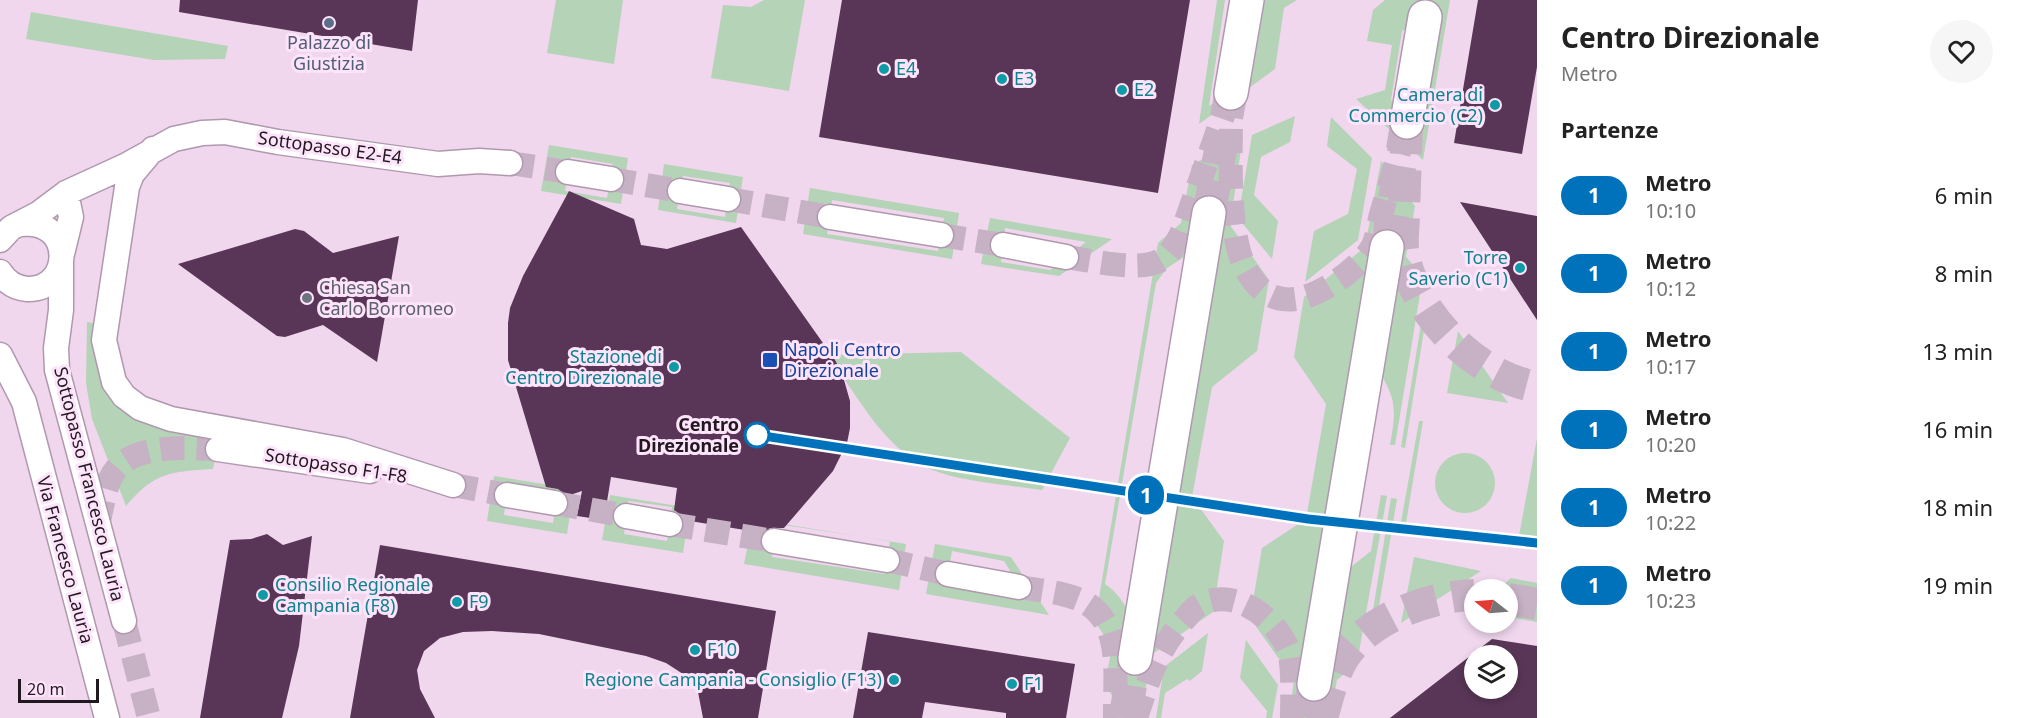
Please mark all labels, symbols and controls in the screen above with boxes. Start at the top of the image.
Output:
marker: Palazzo di Giustizia [322,16,336,30]
text: Centro Direzionale [1561,18,1820,56]
button: heart [1930,20,1993,83]
place label: Palazzo di Giustizia [287,30,371,75]
place label: E4 [896,56,916,80]
text: Metro [1561,60,1618,87]
marker: E4 [877,62,891,76]
place label: E3 [1014,66,1034,90]
marker: E3 [995,72,1009,86]
place label: E2 [1134,77,1154,101]
place label: Camera di Commercio (C2) [1349,82,1483,127]
marker: E2 [1115,83,1129,97]
marker: Camera di Commercio (C2) [1488,98,1502,112]
text: Partenze [1561,114,1659,144]
street label: Sottopasso E2-E4 [257,125,404,169]
text: Metro [1645,167,1712,197]
text: 6 min [1935,180,1993,210]
text: 1 [1588,181,1600,209]
text: 10:10 [1645,197,1696,224]
place label: Torre Saverio (C1) [1409,245,1508,290]
text: Metro [1645,245,1712,275]
text: 8 min [1935,258,1993,288]
text: 1 [1588,259,1600,287]
marker: Torre Saverio (C1) [1513,261,1527,275]
place label: Chiesa San Carlo Borromeo [319,275,454,320]
text: 10:12 [1645,275,1696,302]
marker: Chiesa San Carlo Borromeo [300,291,314,305]
text: Metro [1645,323,1712,353]
text: 13 min [1922,336,1993,366]
place label: Napoli Centro Direzionale [784,337,901,382]
text: 1 [1588,337,1600,365]
place label: Stazione di Centro Direzionale [505,344,662,389]
marker: Napoli Centro Direzionale [761,351,779,369]
text: 10:17 [1645,353,1696,380]
marker: Stazione di Centro Direzionale [667,360,681,374]
street label: Sottopasso Francesco Lauria [49,364,131,603]
text: Metro [1645,401,1712,431]
place label: Centro Direzionale [638,412,739,457]
text: 16 min [1922,414,1993,444]
text: 1 [1588,415,1600,443]
marker: Centro Direzionale [744,422,770,448]
text: 10:20 [1645,431,1696,458]
street label: Sottopasso F1-F8 [263,442,409,488]
street label: Via Francesco Lauria [32,473,100,646]
line badge: 1 [1126,476,1166,514]
text: Metro [1645,479,1712,509]
text: 1 [1140,481,1152,509]
text: 18 min [1922,492,1993,522]
text: 1 [1588,493,1600,521]
text: 10:22 [1645,509,1696,536]
text: Metro [1645,557,1712,587]
text: 19 min [1922,570,1993,600]
text: 1 [1588,571,1600,599]
place label: Consilio Regionale Campania (F8) [275,572,430,617]
north arrow [1464,579,1518,633]
map controls [1464,579,1518,699]
text: 10:23 [1645,587,1696,614]
marker: Consilio Regionale Campania (F8) [256,588,270,602]
place label: F9 [469,589,489,613]
marker: F9 [450,595,464,609]
place label: F10 [707,637,737,661]
marker: F10 [688,643,702,657]
button: layers [1464,645,1518,699]
place label: Regione Campania - Consiglio (F13) [584,667,882,691]
place label: F1 [1024,671,1044,695]
marker: Regione Campania - Consiglio (F13) [887,673,901,687]
scale bar [18,676,99,704]
marker: F1 [1005,677,1019,691]
text: 20 m [27,678,64,700]

